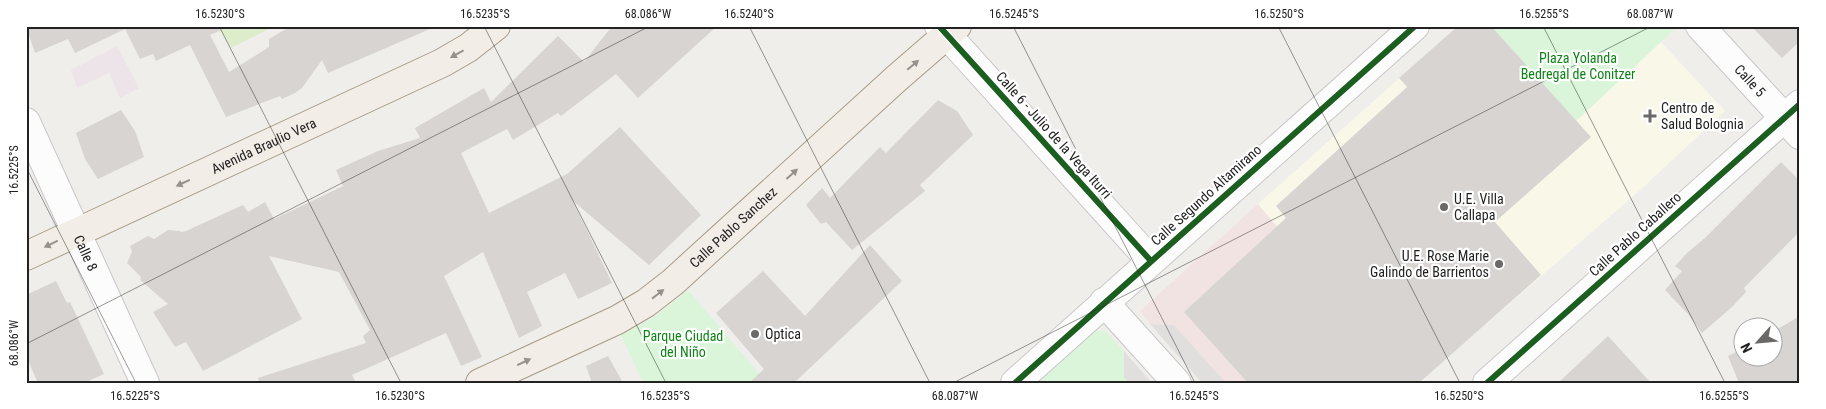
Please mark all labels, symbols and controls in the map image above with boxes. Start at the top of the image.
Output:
text: 16.5230°S [195,7,245,21]
text: 16.5235°S [460,7,510,21]
text: 68.086°W [625,7,671,21]
text: 16.5240°S [724,7,774,21]
text: 16.5245°S [989,7,1039,21]
text: 16.5250°S [1254,7,1304,21]
text: 16.5255°S [1519,7,1569,21]
text: 68.087°W [1627,7,1673,21]
one-way arrow [449,50,464,58]
park label: Plaza Yolanda Bedregal de Conitzer [1521,50,1635,82]
one-way arrow [906,59,918,71]
street label: Calle 5 [1731,61,1769,100]
street label: Calle 6 - Julio de la Vega Iturri [993,68,1115,202]
place label: Centro de Salud Bolognia [1661,100,1744,132]
marker: Centro de Salud Bolognia [1643,109,1657,123]
street label: Avenida Braulio Vera [209,115,319,177]
street label: Calle Segundo Altamirano [1148,141,1264,249]
text: 16.5225°S [7,145,21,195]
one-way arrow [785,168,797,180]
one-way arrow [176,179,190,187]
street label: Calle Pablo Sanchez [686,183,780,271]
street label: Calle Pablo Caballero [1586,189,1684,279]
place label: U.E. Villa Callapa [1454,191,1504,223]
marker: U.E. Villa Callapa [1438,201,1450,213]
street label: Calle 8 [71,233,101,274]
one-way arrow [44,240,58,248]
place label: U.E. Rose Marie Galindo de Barrientos [1370,248,1489,280]
marker: U.E. Rose Marie Galindo de Barrientos [1493,258,1505,270]
one-way arrow [651,288,664,299]
north arrow [1734,316,1784,366]
text: 68.086°W [7,320,21,366]
place label: Optica [765,326,801,342]
park label: Parque Ciudad del Niño [643,328,723,360]
marker: Optica [749,328,761,340]
text: N [1737,340,1755,355]
one-way arrow [517,358,531,366]
text: 16.5225°S [110,389,160,403]
text: 16.5230°S [375,389,425,403]
text: 16.5235°S [640,389,690,403]
text: 68.087°W [932,389,978,403]
text: 16.5245°S [1169,389,1219,403]
text: 16.5250°S [1434,389,1484,403]
text: 16.5255°S [1699,389,1749,403]

